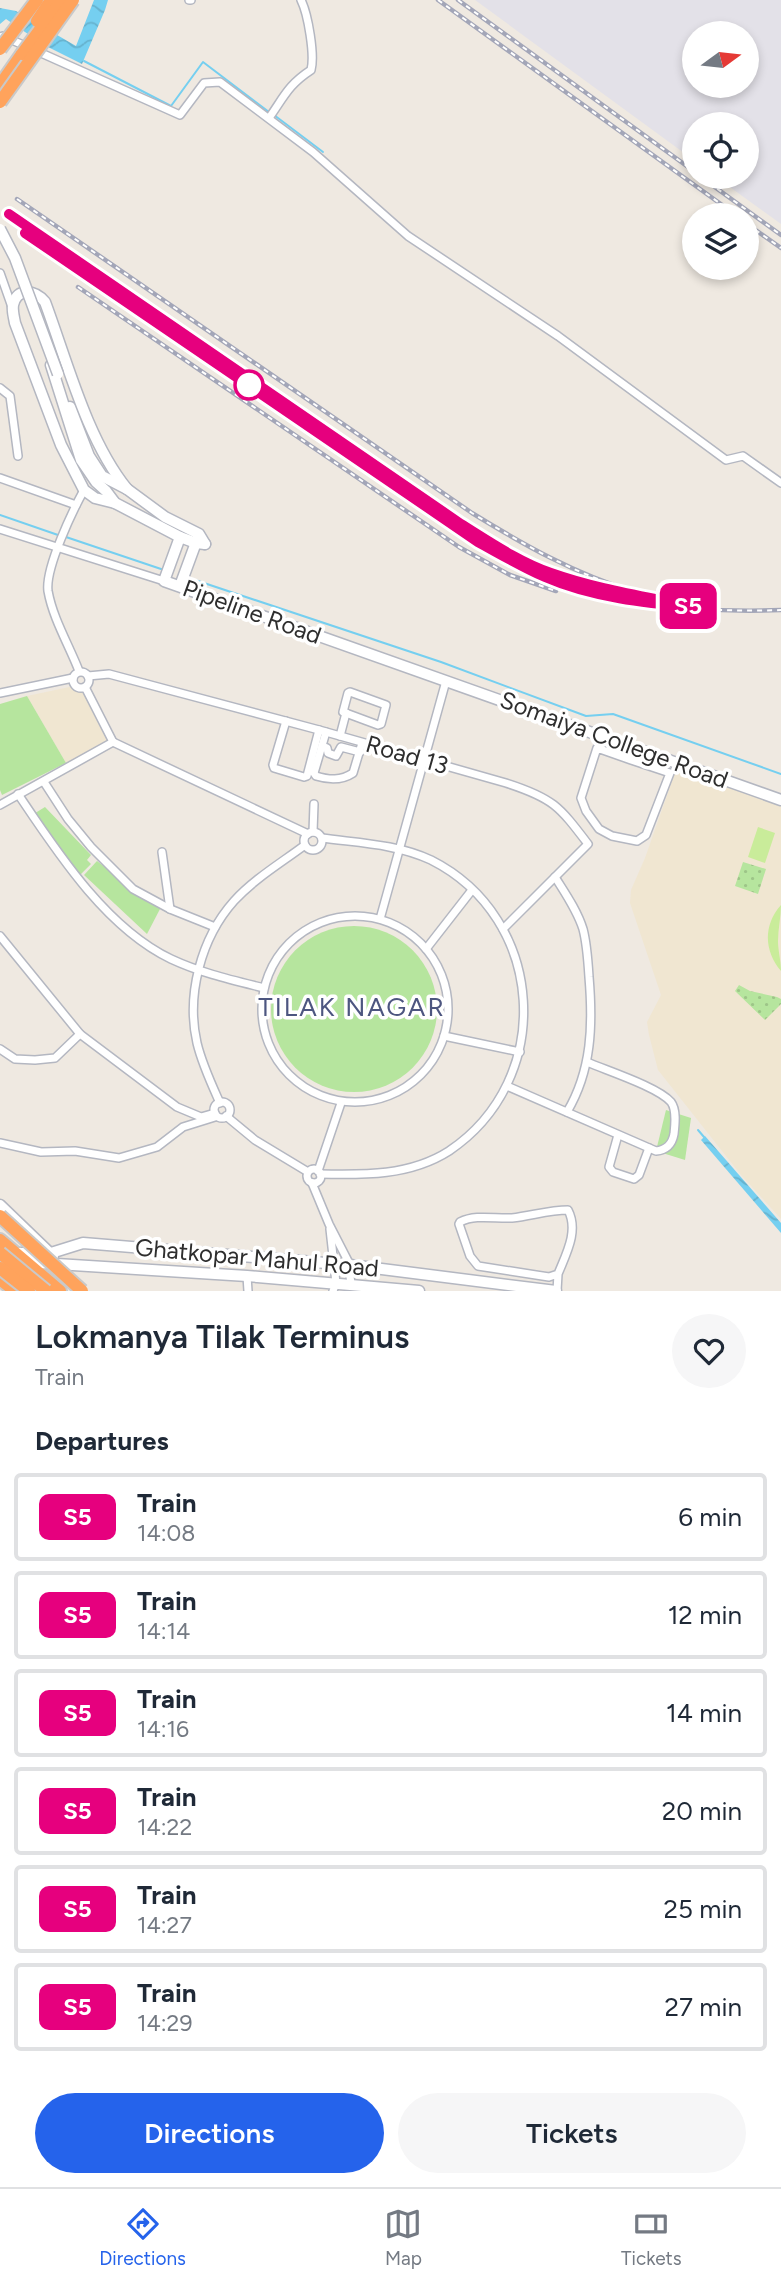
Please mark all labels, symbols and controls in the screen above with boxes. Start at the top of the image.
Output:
north arrow [682,21,760,98]
map controls [682,21,759,280]
button: locate [682,112,759,189]
button: layers [682,203,759,280]
unlabelled marker [234,370,264,400]
street label: Pipeline Road [179,573,325,650]
line badge: S5 [656,583,720,629]
text: S5 [674,591,702,620]
street label: Somaiya College Road [496,685,732,794]
street label: Road 13 [363,729,452,780]
district label: TILAK NAGAR [258,991,446,1023]
street label: Ghatkopar Mahul Road [134,1232,380,1283]
button: heart [672,1314,746,1388]
text: Lokmanya Tilak Terminus [35,1317,409,1356]
text: Train [35,1363,84,1391]
text: Departures [35,1425,169,1457]
text: Train [137,1487,197,1519]
text: 6 min [678,1501,742,1533]
text: S5 [63,1502,92,1531]
text: 14:08 [137,1519,195,1547]
text: Train [137,1585,197,1617]
text: 12 min [668,1599,742,1631]
text: S5 [63,1600,92,1629]
text: 14:14 [137,1617,190,1645]
text: Train [137,1683,197,1715]
text: 14 min [666,1697,742,1729]
text: S5 [63,1698,92,1727]
text: 14:16 [137,1715,189,1743]
text: Train [137,1781,197,1813]
text: 20 min [662,1795,742,1827]
text: S5 [63,1796,92,1825]
text: 14:22 [137,1813,192,1841]
text: Train [137,1879,197,1911]
text: 25 min [663,1893,742,1925]
text: S5 [63,1894,92,1923]
text: 14:27 [137,1911,192,1939]
text: Train [137,1977,197,2009]
text: 27 min [664,1991,742,2023]
text: S5 [63,1992,92,2021]
text: 14:29 [137,2009,192,2037]
button: Directions [35,2093,384,2173]
button: Tickets [398,2093,746,2173]
tab: Directions [99,2205,186,2270]
tab: Map [384,2205,422,2270]
tab: Tickets [621,2205,682,2270]

